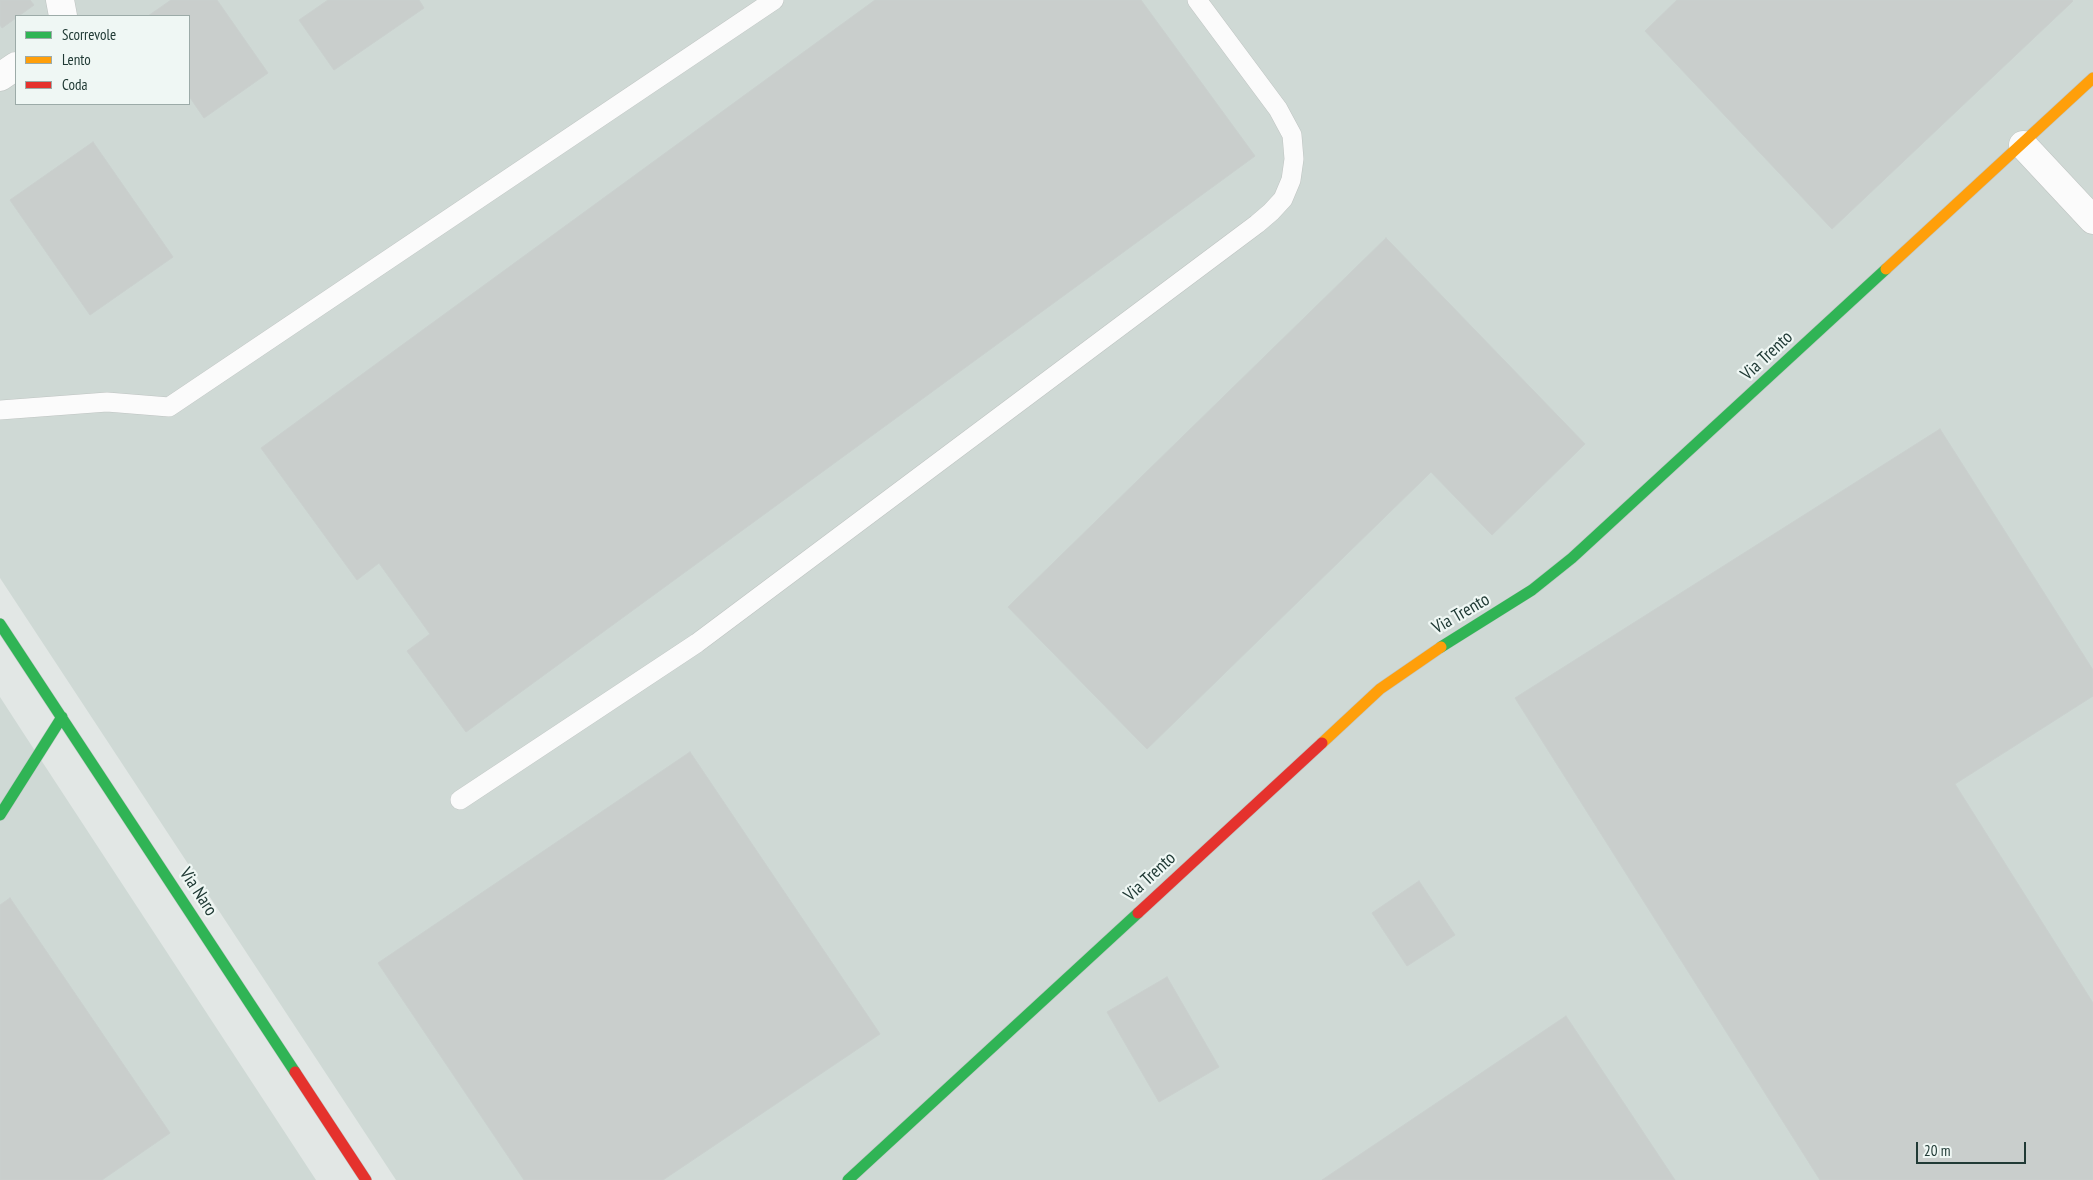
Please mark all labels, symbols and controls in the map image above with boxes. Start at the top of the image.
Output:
legend [15,15,190,105]
text: Scorrevole [62,25,116,44]
text: Lento [62,50,91,69]
text: Coda [62,75,87,94]
street label: Via Trento [1737,327,1797,385]
street label: Via Trento [1428,589,1494,639]
street label: Via Trento [1120,848,1180,906]
street label: Via Naro [175,864,221,920]
scale bar [1918,1132,2028,1164]
text: 20 m [1924,1141,1950,1160]

